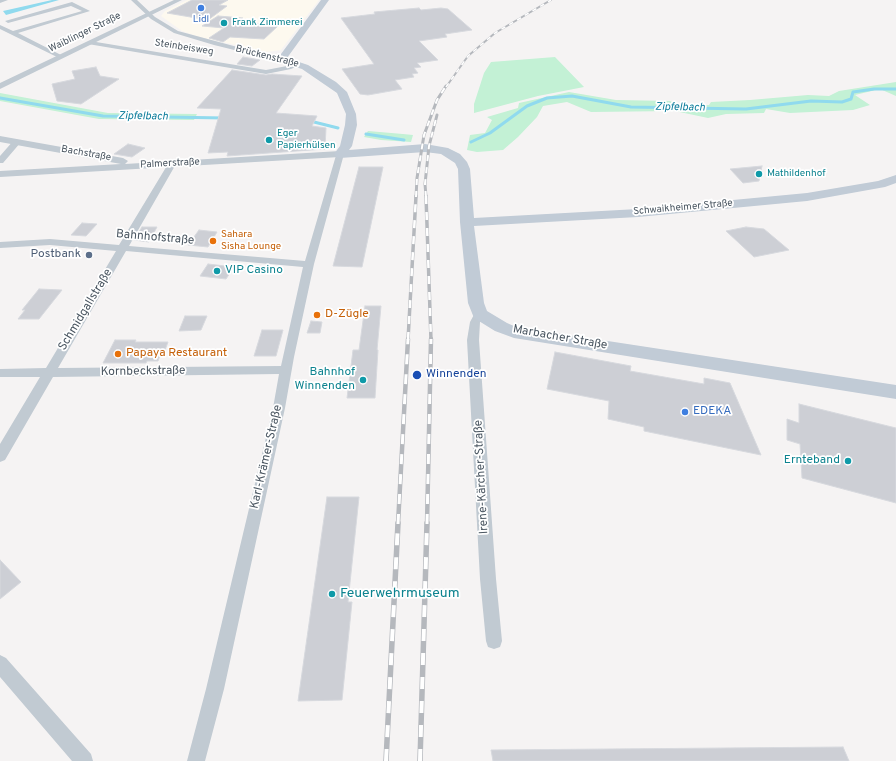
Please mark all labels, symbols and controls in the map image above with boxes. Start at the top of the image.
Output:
marker: Lidl [196,3,206,13]
street label: Waiblinger Straße [47,10,123,56]
place label: Lidl [193,14,209,26]
place label: Frank Zimmerei [232,17,303,29]
marker: Frank Zimmerei [219,18,229,28]
street label: Steinbeisweg [154,37,214,59]
street label: Brückenstraße [234,43,300,71]
water label: Zipfelbach [655,101,705,115]
water label: Zipfelbach [118,110,168,124]
place label: Eger Papierhülsen [277,128,336,152]
marker: Eger Papierhülsen [264,135,274,145]
street label: Bachstraße [60,144,112,164]
street label: Palmerstraße [140,156,200,172]
place label: Mathildenhof [767,168,826,180]
marker: Mathildenhof [754,169,764,179]
street label: Schwaikheimer Straße [633,198,733,218]
street label: Bahnhofstraße [115,227,195,249]
place label: Sahara Sisha Lounge [221,229,281,252]
marker: Sahara Sisha Lounge [208,236,218,246]
place label: Postbank [31,248,81,262]
marker: Postbank [84,250,94,260]
place label: VIP Casino [225,264,283,278]
marker: VIP Casino [212,266,222,276]
street label: Schmidgallstraße [56,267,116,353]
place label: D-Zügle [325,308,369,322]
marker: D-Zügle [312,310,322,320]
street label: Marbacher Straße [512,323,608,353]
place label: Papaya Restaurant [126,347,227,361]
marker: Papaya Restaurant [113,349,123,359]
street label: Kornbeckstraße [101,364,185,380]
place label: Bahnhof Winnenden [294,366,355,394]
place label: Winnenden [426,368,487,382]
marker: Winnenden [411,369,423,381]
marker: Bahnhof Winnenden [358,375,368,385]
street label: Karl-Krämer-Straße [248,404,286,510]
place label: EDEKA [693,405,731,419]
marker: EDEKA [680,407,690,417]
street label: Irene-Kärcher-Straße [472,419,492,535]
place label: Ernteband [784,454,840,468]
marker: Ernteband [843,456,853,466]
place label: Feuerwehrmuseum [340,586,460,602]
marker: Feuerwehrmuseum [327,589,337,599]

